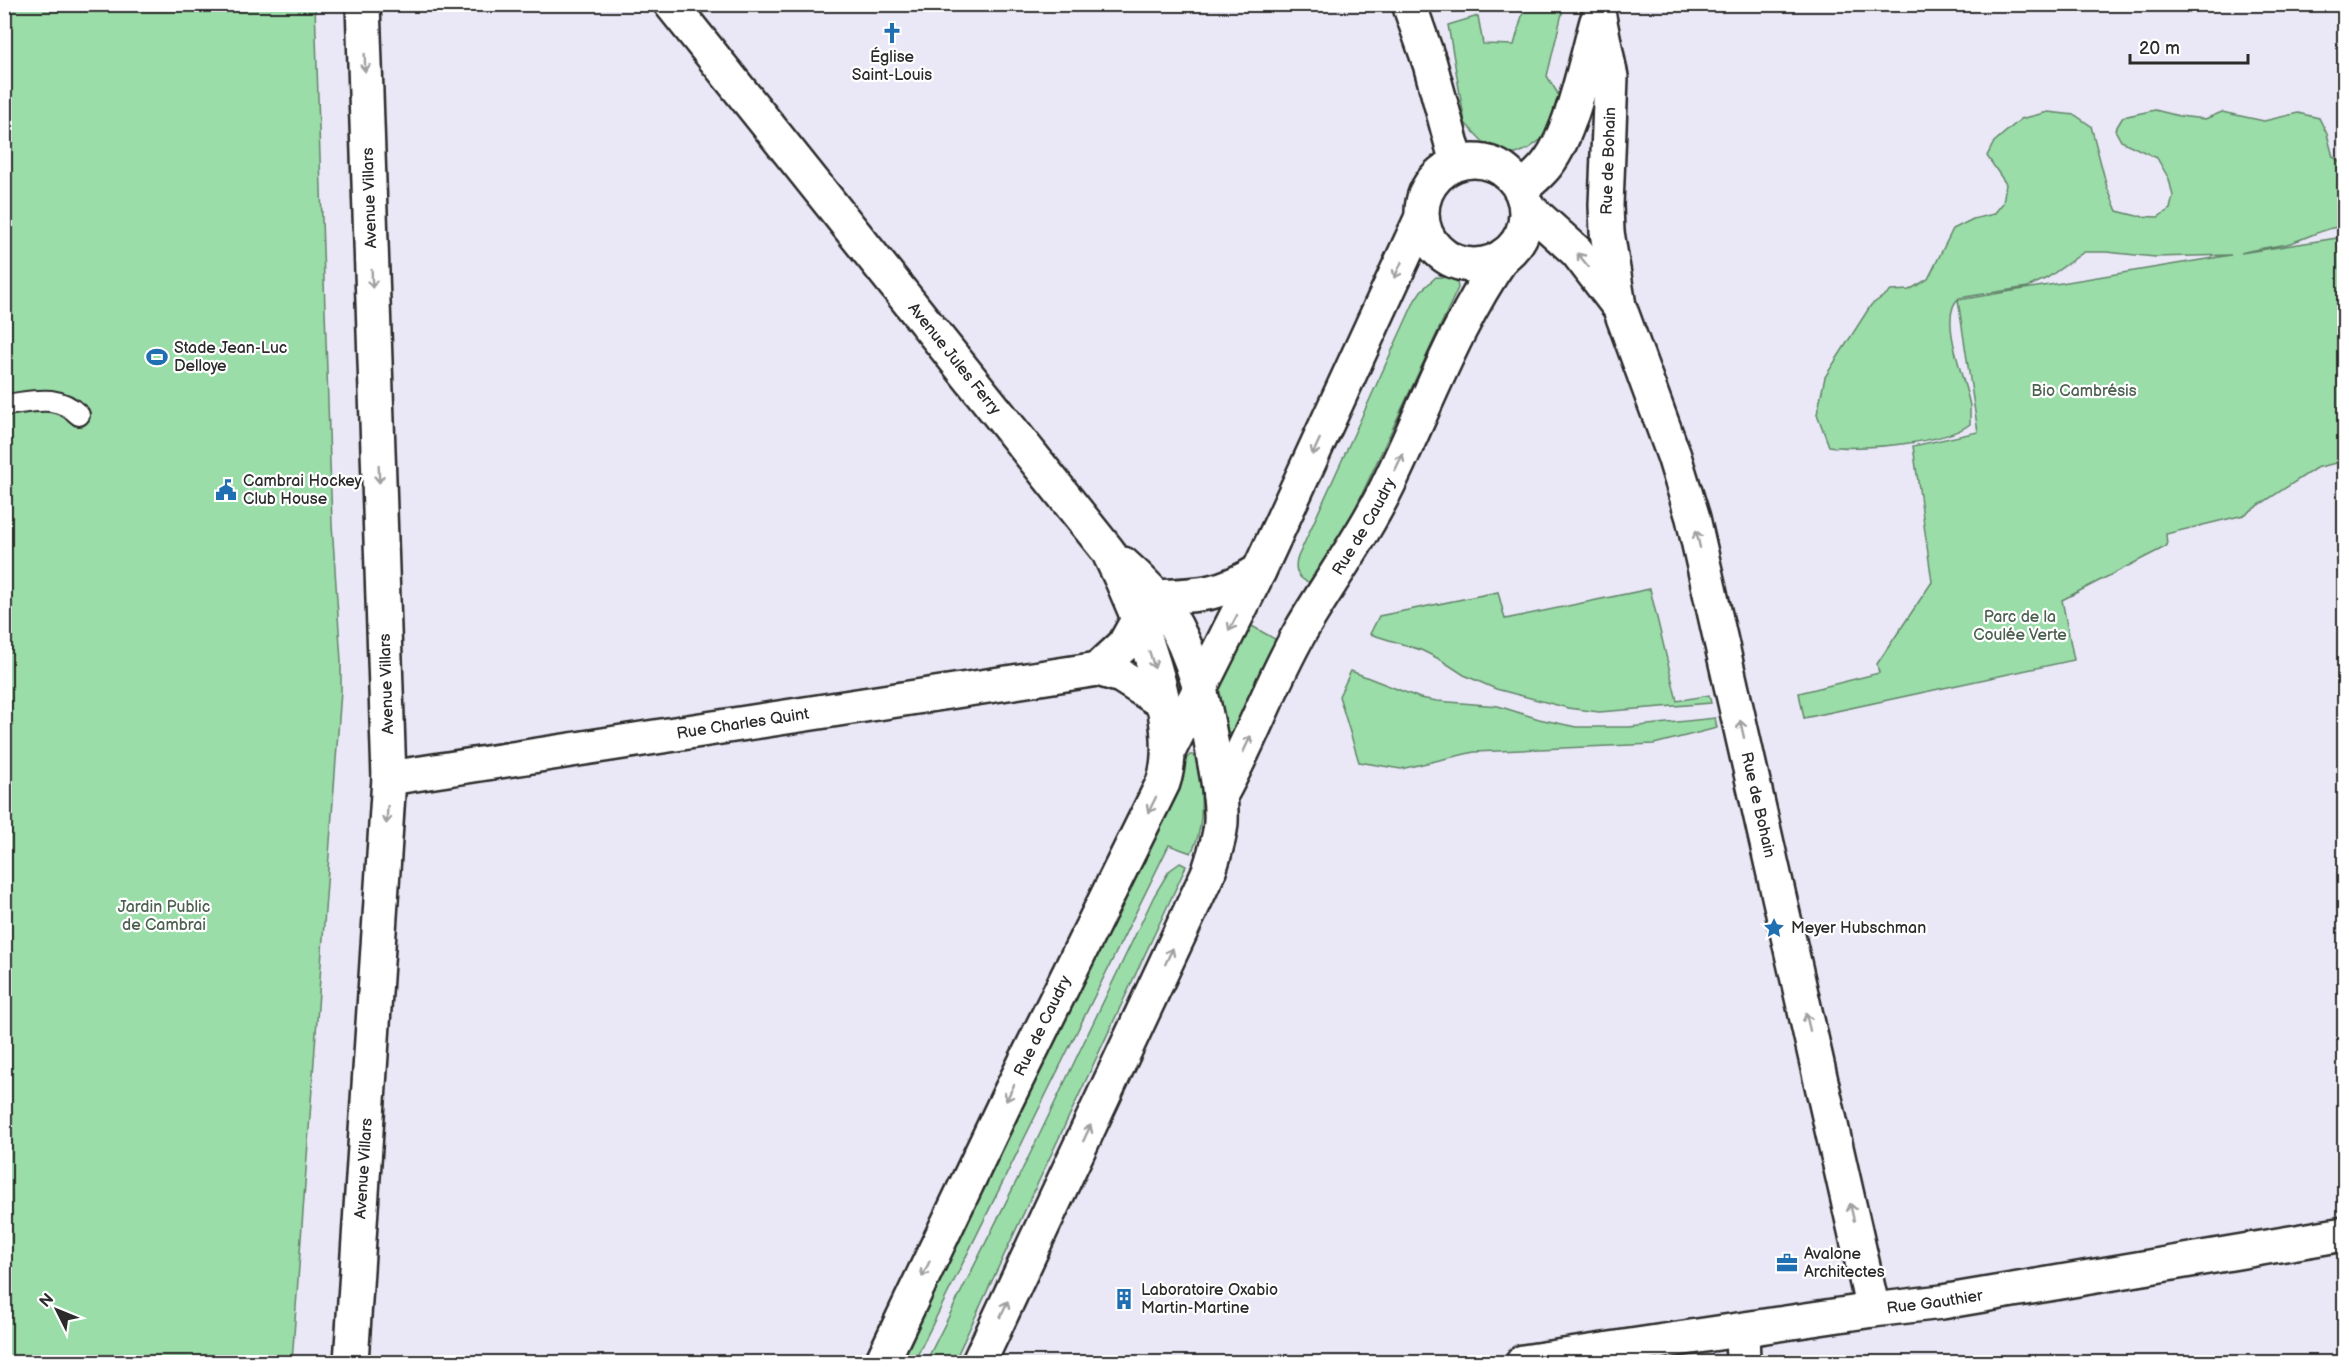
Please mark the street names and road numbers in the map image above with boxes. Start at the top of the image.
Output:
street label: Rue de Bohain [1598,107,1620,215]
street label: Avenue Villars [359,147,381,249]
street label: Avenue Jules Ferry [904,299,1005,419]
street label: Rue de Caudry [1328,474,1400,579]
street label: Avenue Villars [376,633,398,735]
street label: Rue Charles Quint [675,704,810,743]
street label: Rue de Bohain [1737,750,1779,860]
street label: Rue de Caudry [1010,972,1076,1079]
street label: Avenue Villars [351,1117,376,1219]
street label: Rue Gauthier [1885,1286,1984,1318]

